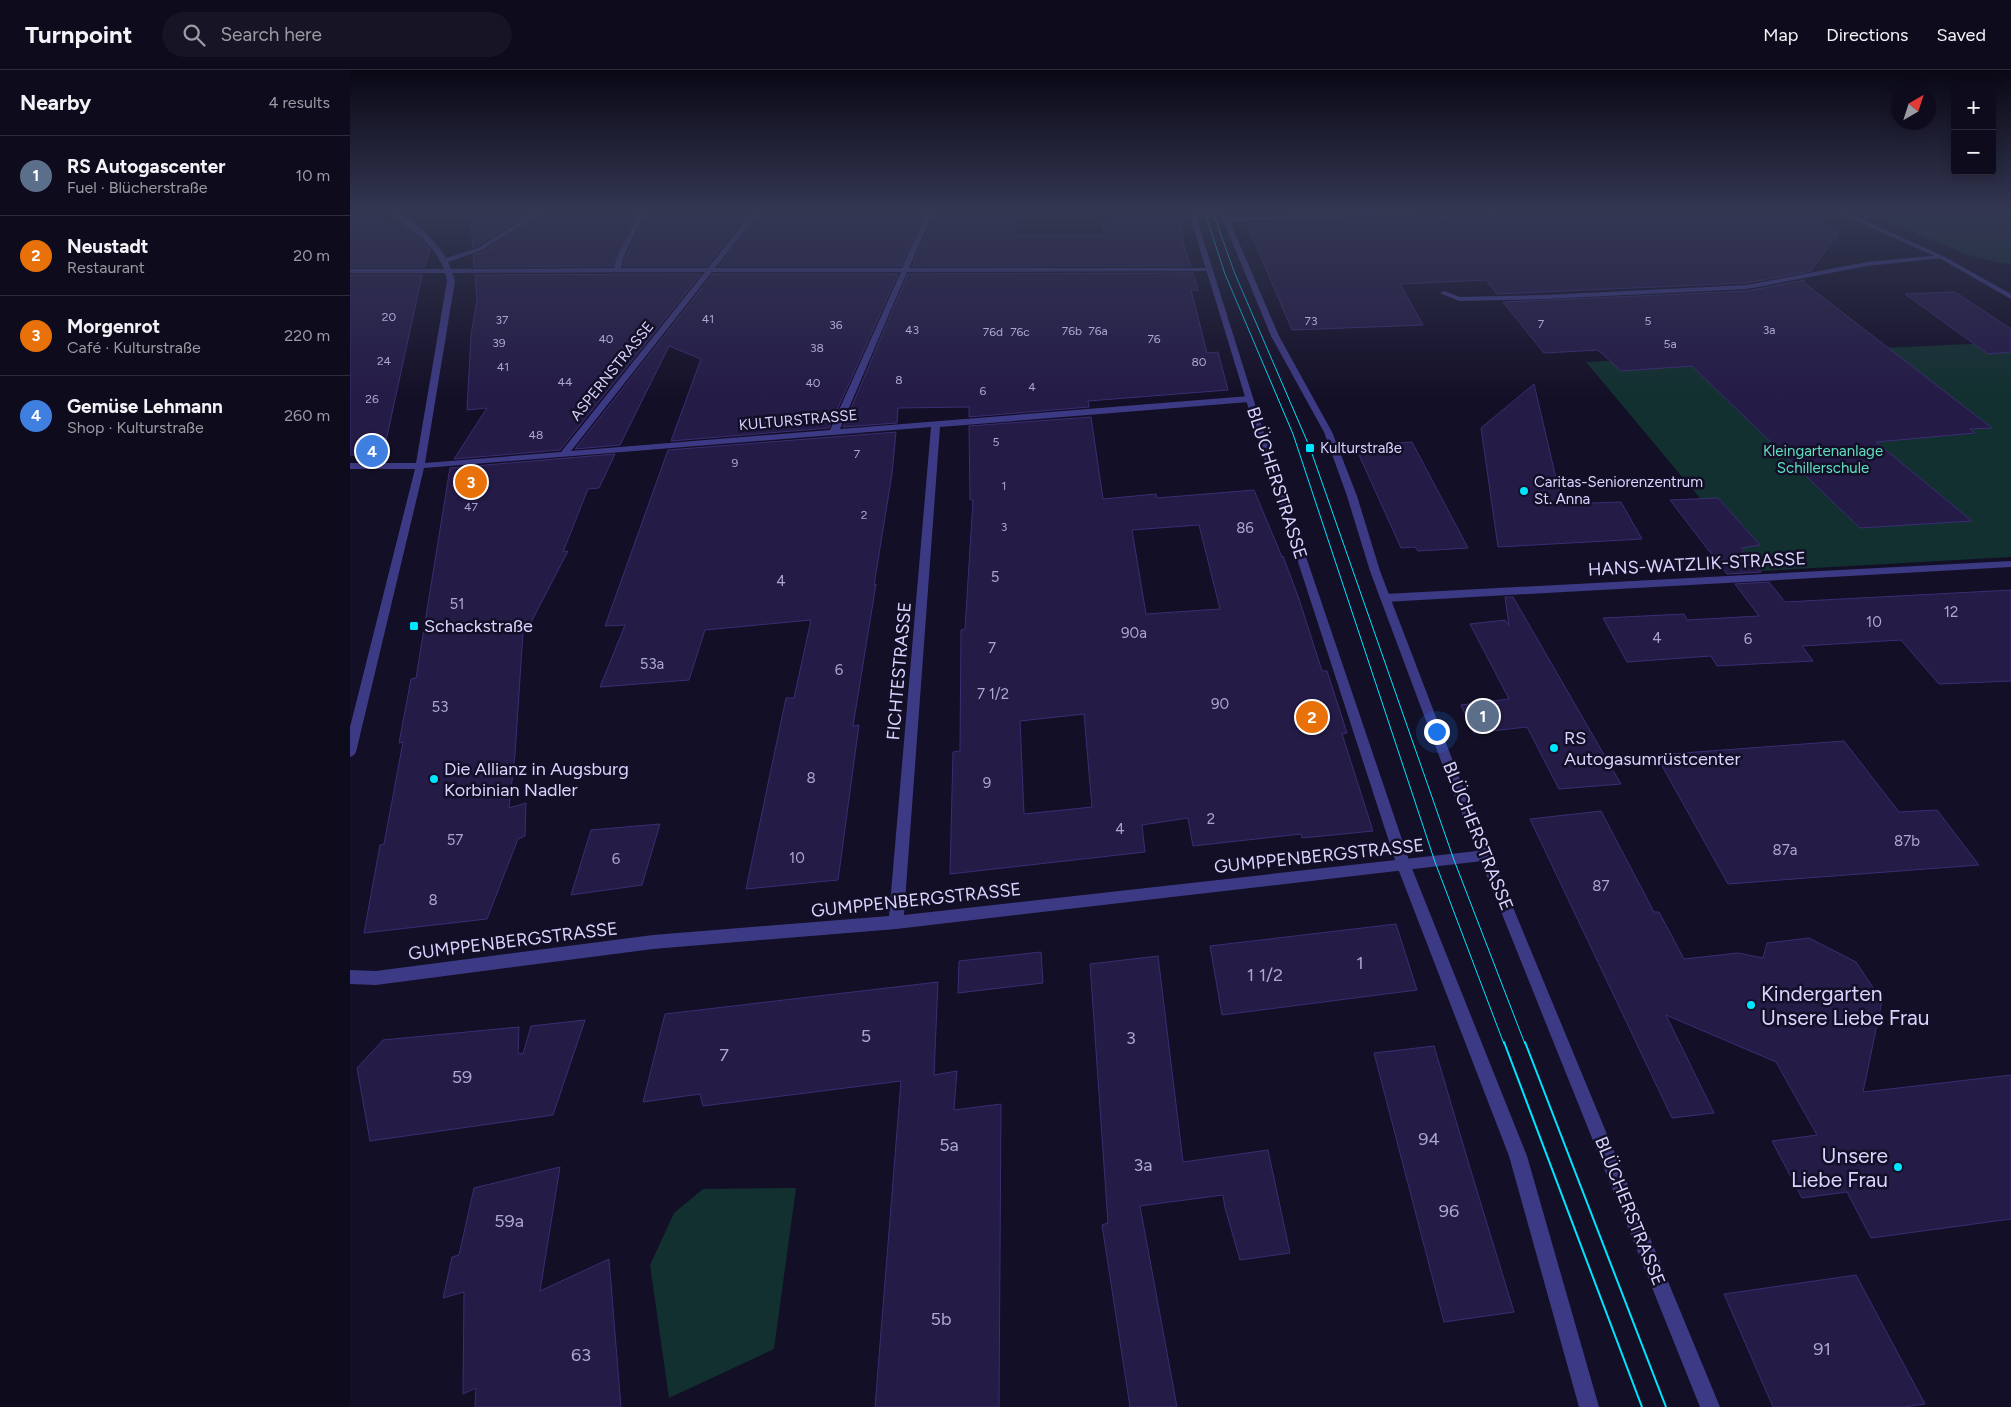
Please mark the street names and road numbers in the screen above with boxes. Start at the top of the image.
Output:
street label: ASPERNSTRASSE [567,318,657,424]
street label: BLÜCHERSTRASSE [1242,404,1312,562]
street label: KULTURSTRASSE [738,406,858,434]
street label: HANS-WATZLIK-STRASSE [1587,547,1807,581]
street label: FICHTESTRASSE [882,601,916,741]
street label: BLÜCHERSTRASSE [1438,758,1518,914]
street label: GUMPPENBERGSTRASSE [1213,834,1425,878]
street label: GUMPPENBERGSTRASSE [810,878,1022,922]
street label: GUMPPENBERGSTRASSE [407,917,619,965]
street label: BLÜCHERSTRASSE [1590,1133,1670,1289]

